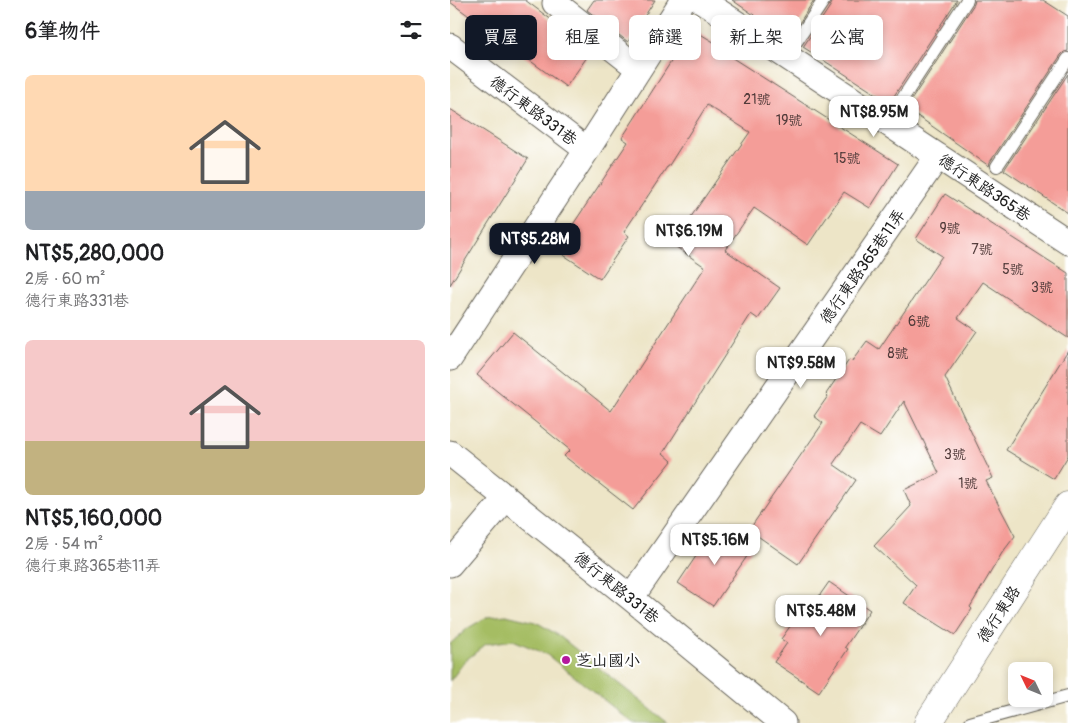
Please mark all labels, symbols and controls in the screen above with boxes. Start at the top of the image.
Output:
chip: 買屋 [465,15,537,60]
chip: 租屋 [547,15,619,60]
chip: 篩選 [629,15,701,60]
chip: 新上架 [711,15,801,60]
chip: 公寓 [811,15,883,60]
icon: filters [397,16,425,44]
text: 6筆物件 [25,18,100,45]
street label: 德行東路331巷 [486,71,581,150]
house number: 21號 [743,91,771,108]
pin: NT$8.95M [822,96,926,138]
text: NT$8.95M [840,102,908,122]
icon: home [180,107,270,197]
house number: 19號 [776,112,802,129]
house number: 15號 [833,150,861,167]
street label: 德行東路365巷 [935,150,1034,226]
street label: 德行東路365巷11弄 [816,205,910,328]
pin: NT$6.19M [637,214,741,257]
house number: 9號 [939,220,961,237]
text: NT$6.19M [655,221,723,241]
pin: NT$5.28M [483,222,587,265]
text: NT$5.28M [500,229,570,249]
text: NT$5,280,000 [25,240,164,267]
house number: 7號 [971,241,993,258]
house number: 5號 [1002,261,1024,278]
text: 2房 · 60 m² [25,269,105,289]
house number: 3號 [1031,279,1053,296]
text: 德行東路331巷 [25,291,129,311]
house number: 6號 [908,313,930,330]
house number: 8號 [887,345,909,362]
pin: NT$9.58M [749,346,853,389]
text: NT$9.58M [767,353,835,373]
icon: home [180,372,270,462]
house number: 3號 [944,446,966,463]
house number: 1號 [958,475,978,492]
text: NT$5,160,000 [25,505,162,532]
pin: NT$5.16M [663,524,767,566]
text: NT$5.16M [681,530,749,550]
text: 2房 · 54 m² [25,534,103,554]
street label: 德行東路331巷 [570,547,663,628]
text: 德行東路365巷11弄 [25,556,160,576]
street label: 德行東路 [973,582,1025,647]
pin: NT$5.48M [769,594,873,637]
text: NT$5.48M [786,601,856,621]
place label: 芝山國小 [576,651,640,671]
marker: 芝山國小 [560,654,572,666]
north arrow [1008,662,1052,708]
map controls [1008,662,1053,707]

